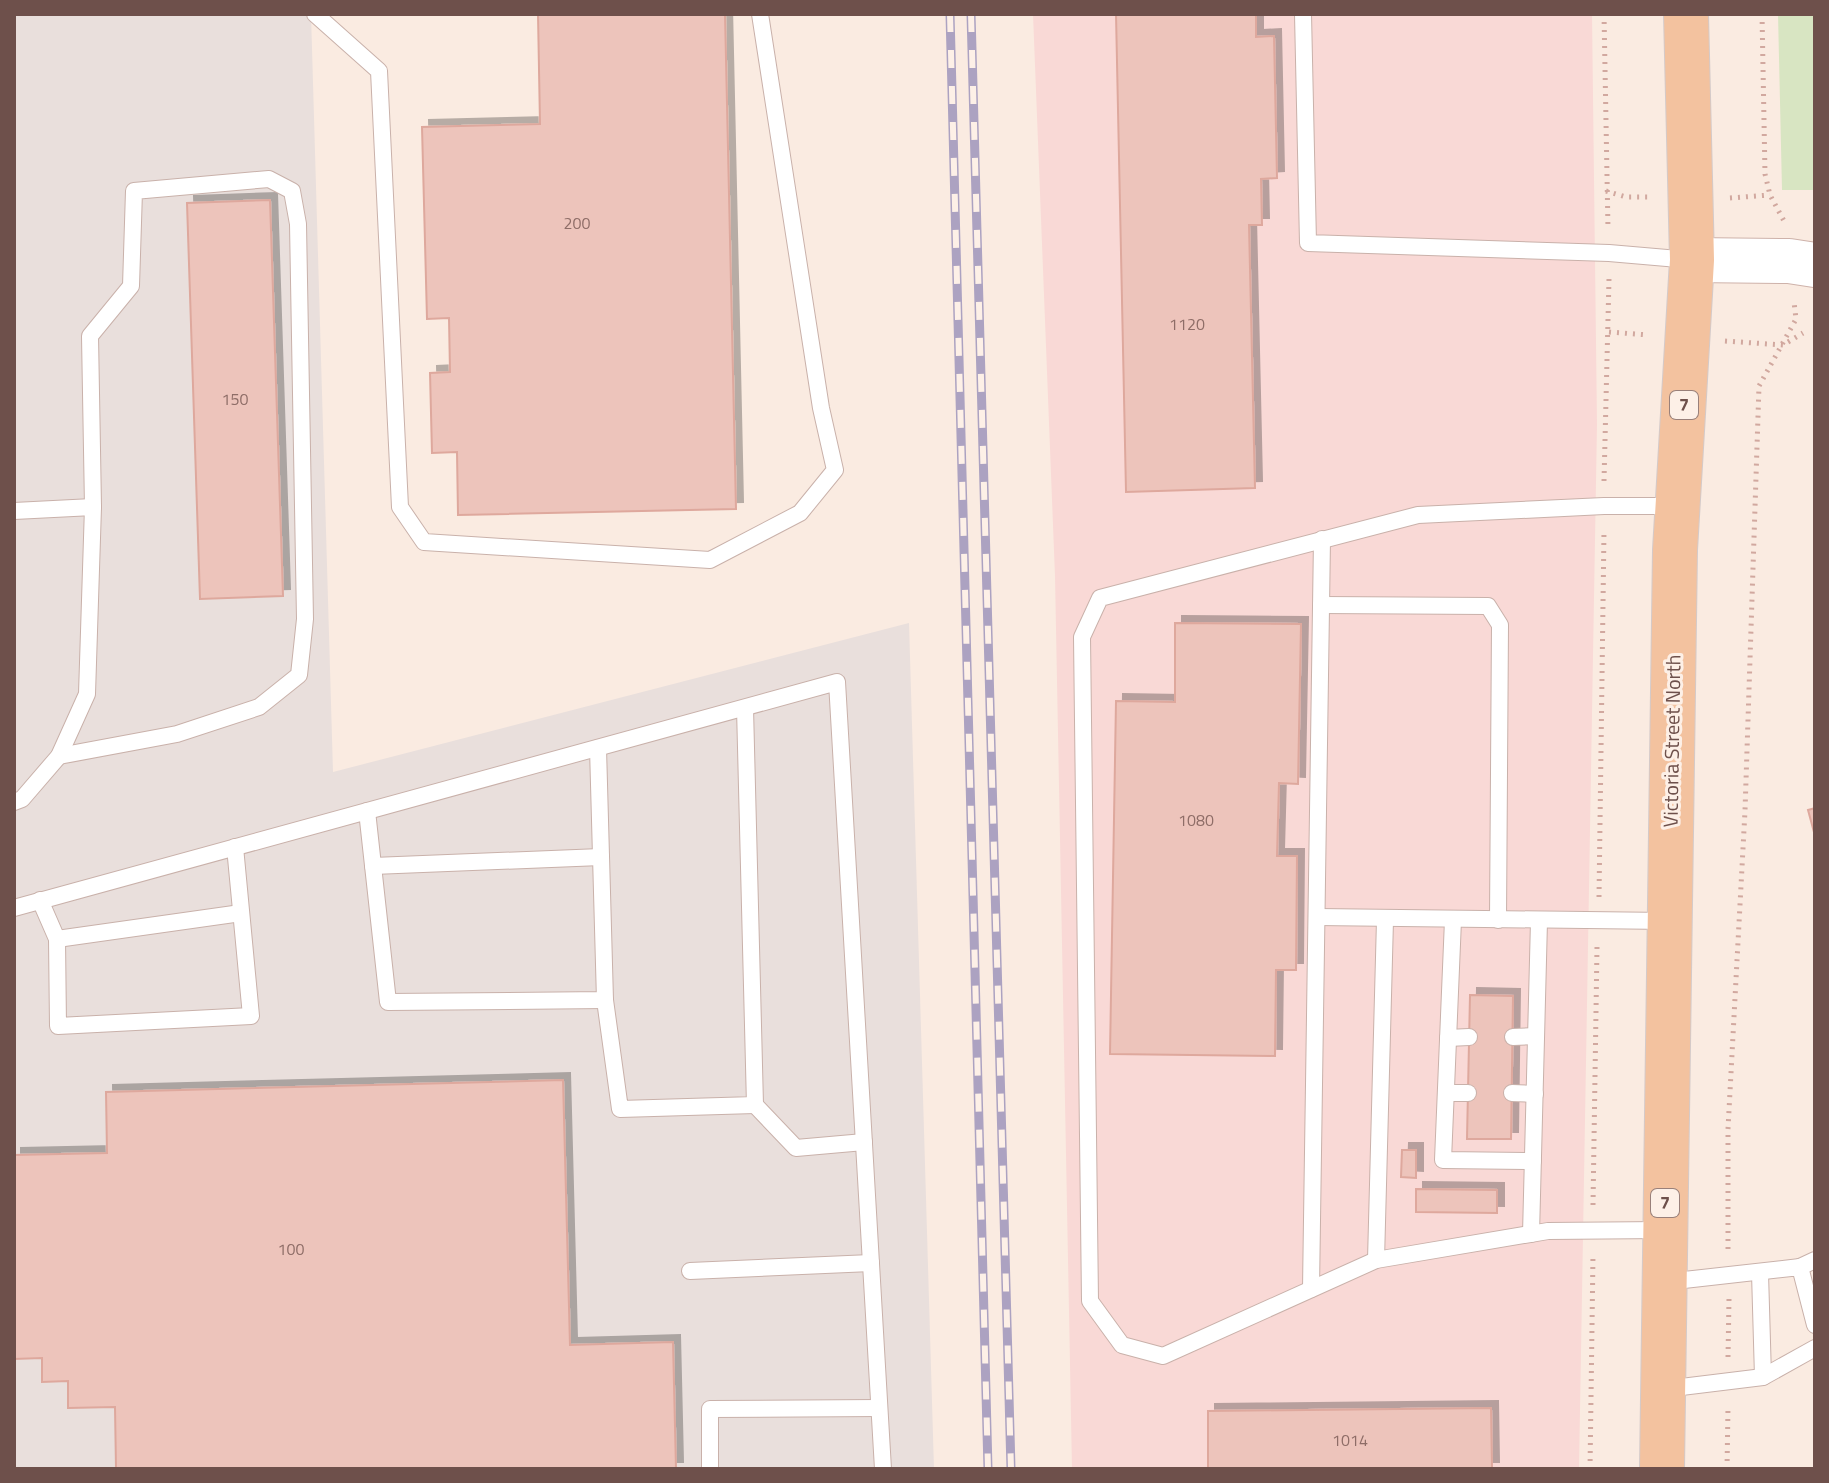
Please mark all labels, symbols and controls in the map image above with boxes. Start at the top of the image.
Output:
house number: 200 [564,211,590,235]
house number: 1120 [1169,312,1205,336]
house number: 150 [222,387,248,411]
road number: 7 [1670,391,1698,419]
street label: Victoria Street North [1654,654,1689,828]
house number: 1080 [1178,808,1214,832]
road number: 7 [1651,1189,1679,1217]
house number: 100 [278,1237,304,1261]
house number: 1014 [1332,1428,1368,1452]

